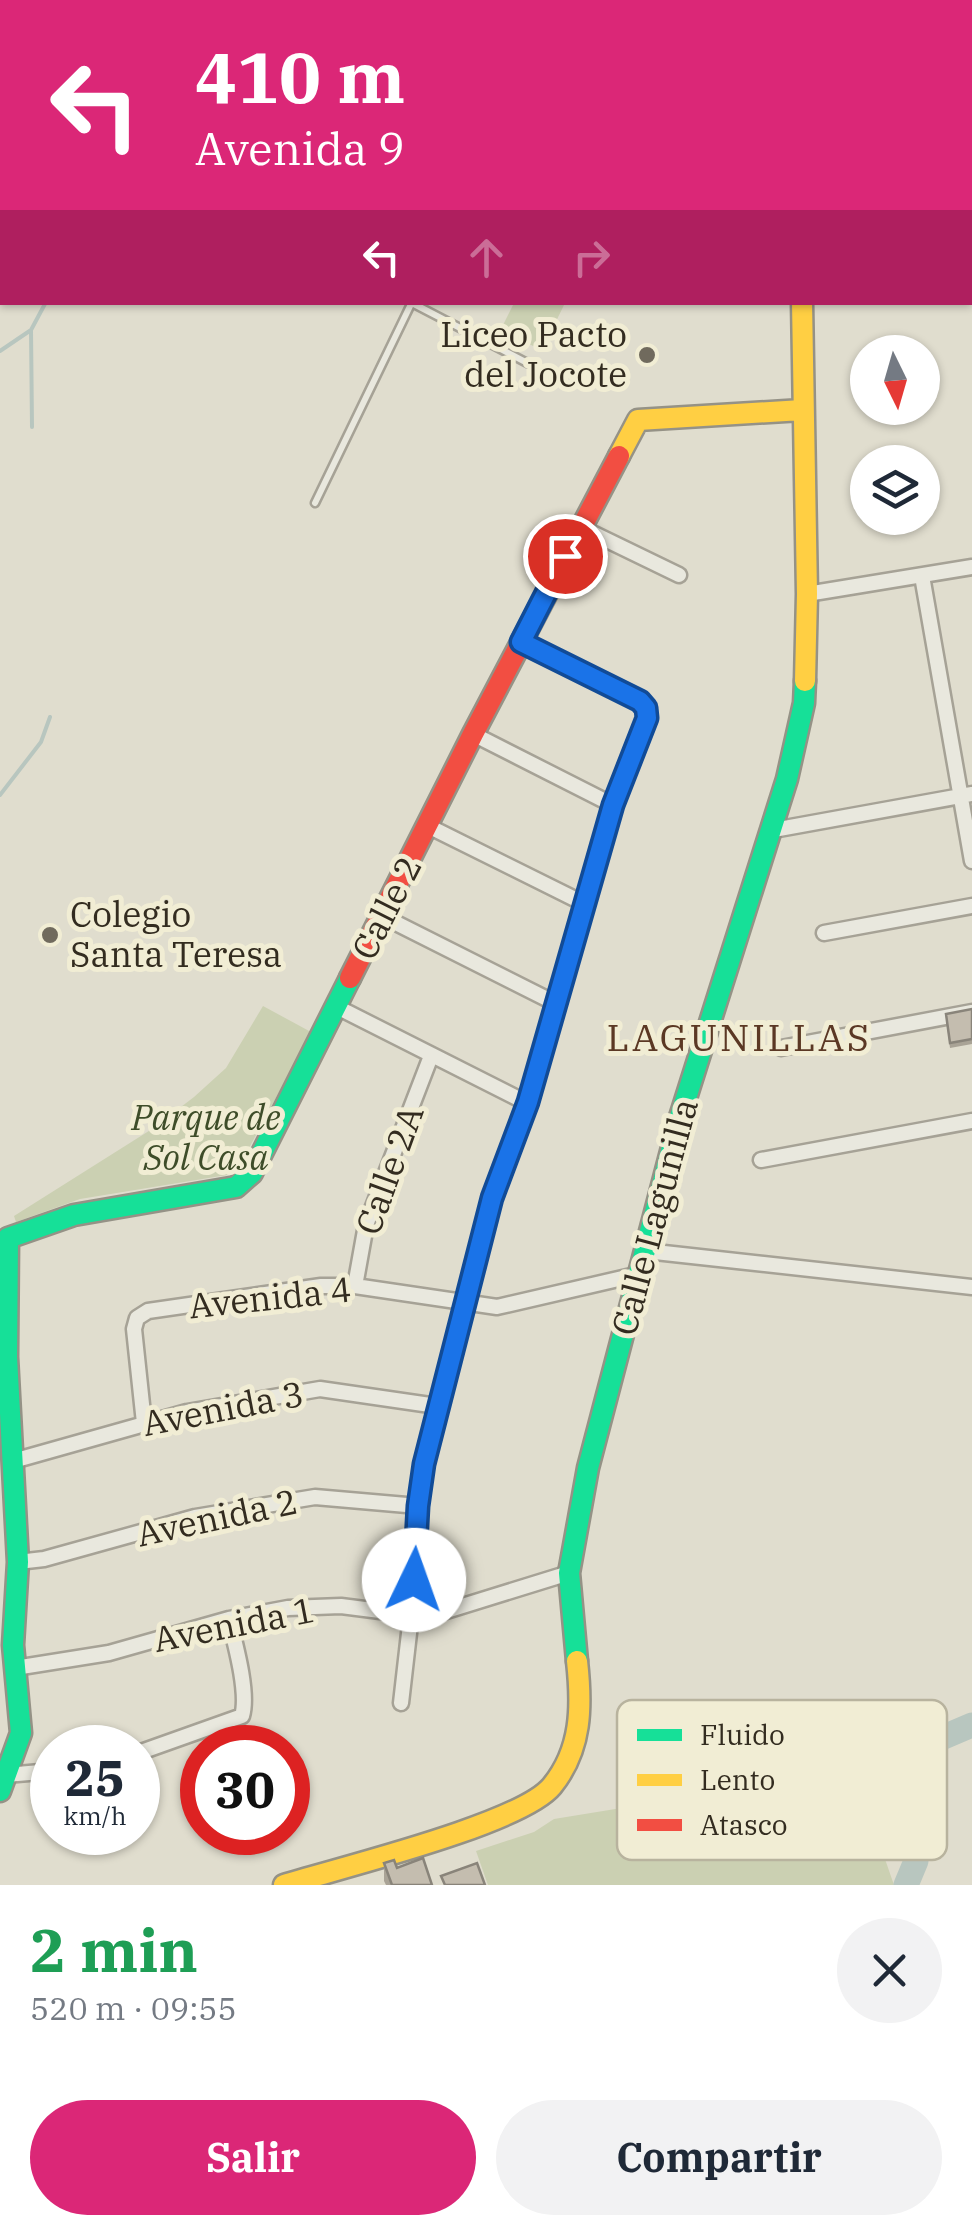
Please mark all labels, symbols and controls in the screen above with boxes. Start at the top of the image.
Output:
text: 410 m [195,31,405,122]
icon: left [30,40,160,170]
text: Avenida 9 [195,119,405,177]
icon: left [354,230,409,285]
icon: ahead [459,230,514,285]
icon: right [564,230,619,285]
place label: Liceo Pacto del Jocote [440,311,627,397]
north arrow [850,335,940,425]
map controls [850,335,940,535]
marker: Liceo Pacto del Jocote [636,344,658,366]
button: layers [850,445,940,535]
pin [523,514,608,599]
icon: arrive [538,529,593,584]
street label: Calle 2 [341,848,432,967]
place label: Colegio Santa Teresa [70,891,282,977]
marker: Colegio Santa Teresa [39,924,61,946]
district label: LAGUNILLAS [606,1012,872,1061]
street label: Calle Lagunilla [600,1093,708,1340]
park label: Parque de Sol Casa [130,1094,281,1180]
street label: Calle 2A [344,1099,434,1241]
street label: Avenida 4 [186,1266,353,1328]
street label: Avenida 3 [138,1370,307,1446]
street label: Avenida 2 [132,1478,301,1556]
position arrow [362,1528,466,1632]
street label: Avenida 1 [149,1586,318,1662]
legend [617,1700,947,1860]
text: Fluido [700,1716,785,1753]
speed limit sign: 30 [180,1725,310,1855]
text: 25 [65,1745,125,1810]
text: Lento [700,1761,775,1798]
text: km/h [63,1799,127,1832]
text: Atasco [700,1806,788,1843]
text: 2 min [30,1910,198,1989]
button: close [837,1918,942,2023]
text: 520 m · 09:55 [30,1987,237,2029]
button: Salir [30,2100,476,2215]
button: Compartir [496,2100,942,2215]

